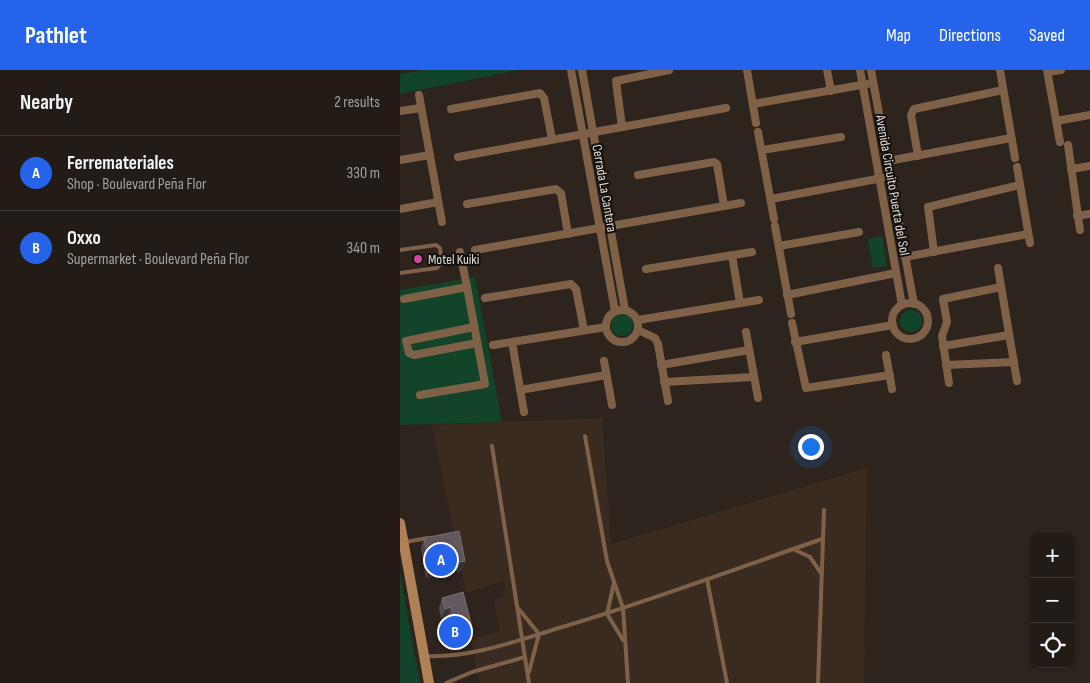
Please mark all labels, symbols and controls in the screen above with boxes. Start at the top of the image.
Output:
text: Pathlet [25,21,87,50]
text: Map [886,25,911,46]
text: Directions [939,25,1001,46]
text: Saved [1029,25,1065,46]
text: Nearby [20,90,73,115]
text: 2 results [334,93,380,112]
street label: Avenida Circuito Puerta del Sol [872,113,913,257]
street label: Cerrada La Cantera [588,143,621,233]
text: Ferremateriales [67,152,174,175]
text: A [32,164,40,183]
text: 330 m [347,164,380,183]
text: Shop · Boulevard Peña Flor [67,175,207,194]
text: Oxxo [67,227,101,250]
text: B [32,239,40,258]
text: 340 m [347,239,380,258]
text: Supermarket · Boulevard Peña Flor [67,250,249,269]
place label: Motel Kuiki [428,251,479,268]
marker: Motel Kuiki [412,253,424,265]
your location [798,434,824,460]
map controls [1030,533,1075,668]
button: + [1030,533,1075,578]
pin: A [425,541,457,579]
button: − [1030,578,1075,623]
pin: B [439,613,471,651]
button: locate [1030,623,1075,668]

